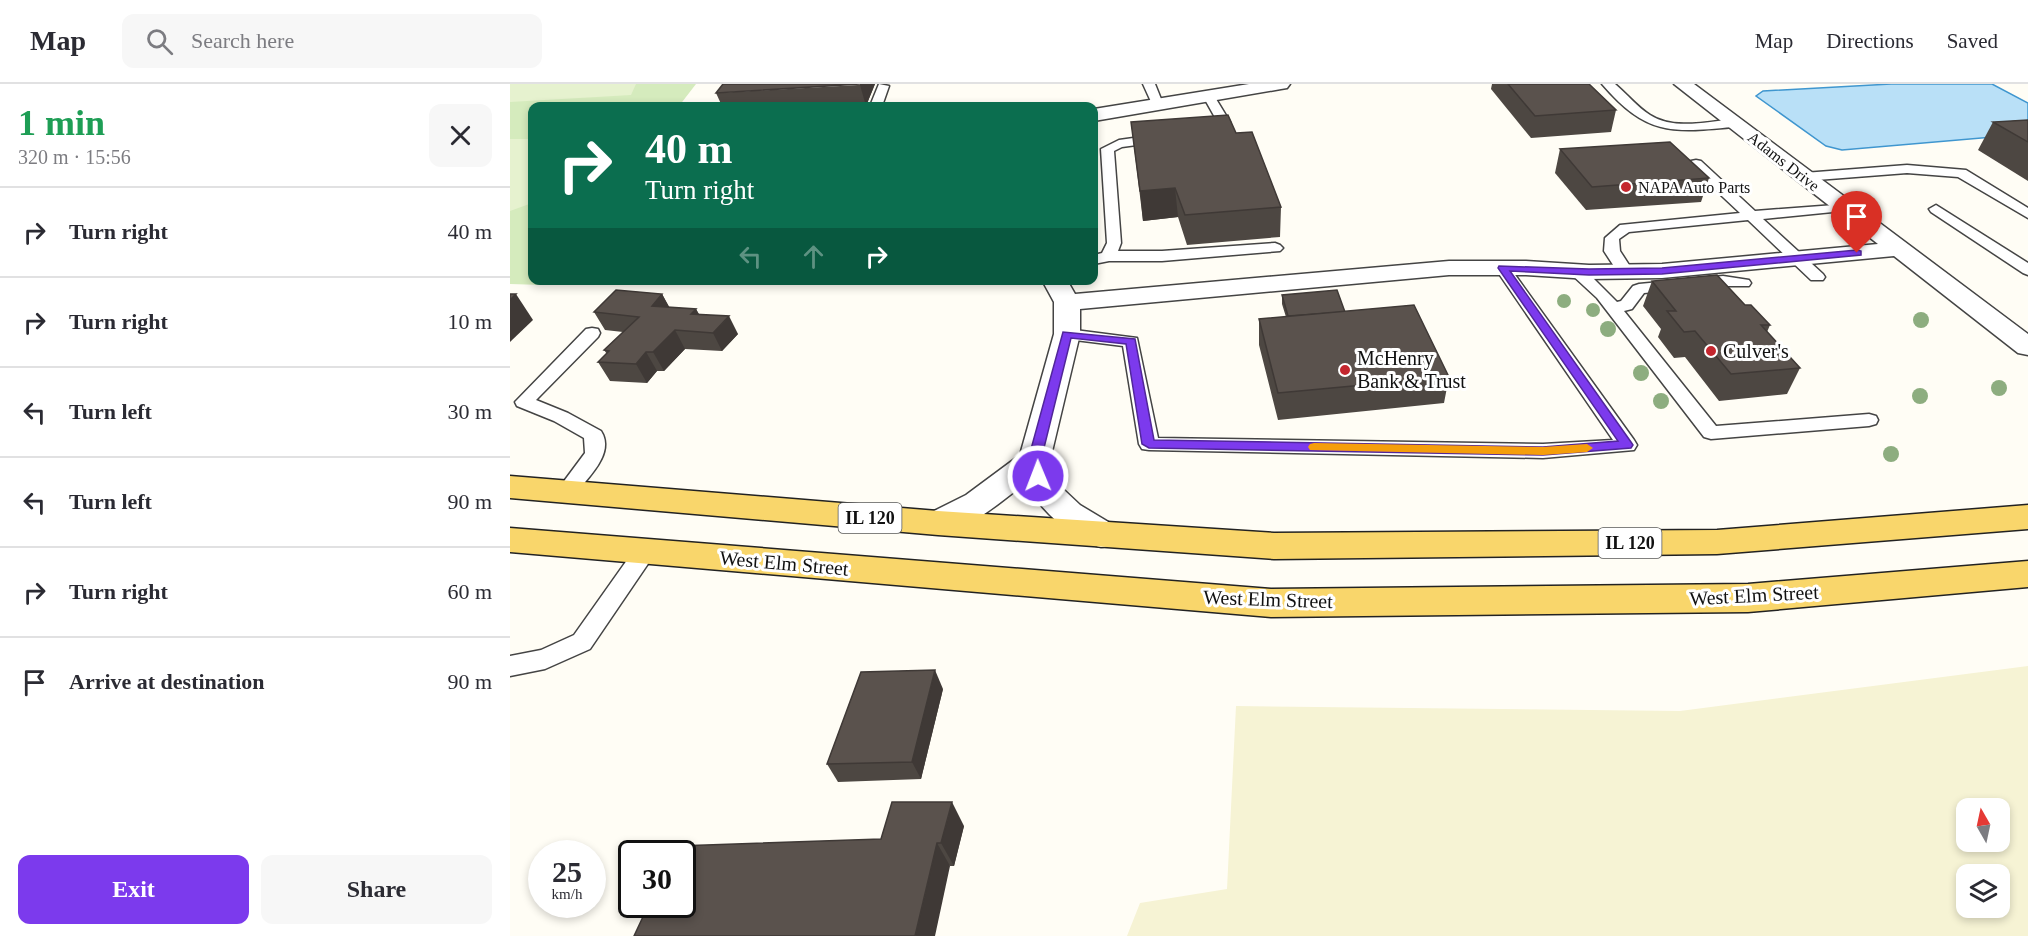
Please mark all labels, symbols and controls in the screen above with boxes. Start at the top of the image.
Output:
search box [122,14,542,68]
text: Map [30,25,86,56]
icon: search [143,25,176,58]
text: Search here [191,28,294,53]
text: Map [1755,29,1793,53]
text: Directions [1826,29,1914,53]
text: Saved [1947,29,1998,53]
text: 1 min [18,103,105,143]
button: close [429,104,492,167]
icon: right [546,126,624,204]
text: 40 m [645,126,733,172]
street label: Adams Drive [1745,128,1823,194]
text: 320 m · 15:56 [18,146,131,168]
text: Turn right [645,175,754,205]
place label: NAPA Auto Parts [1638,179,1750,196]
marker: NAPA Auto Parts [1619,180,1633,194]
pin [1831,191,1882,253]
icon: arrive [1840,200,1873,233]
icon: right [18,216,51,249]
text: Turn right [69,219,168,244]
text: 40 m [447,219,492,244]
icon: left [734,240,767,273]
icon: ahead [797,240,830,273]
icon: right [860,240,893,273]
icon: right [18,306,51,339]
text: Turn right [69,309,168,334]
text: 10 m [447,309,492,334]
place label: Culver's [1723,340,1789,362]
marker: Culver's [1704,344,1718,358]
place label: McHenry Bank & Trust [1357,347,1466,392]
marker: McHenry Bank & Trust [1338,363,1352,377]
icon: left [18,396,51,429]
text: Turn left [69,399,152,424]
text: 30 m [447,399,492,424]
position arrow [1006,444,1070,508]
icon: left [18,486,51,519]
text: Turn left [69,489,152,514]
text: 90 m [447,489,492,514]
road number: IL 120 [838,503,902,533]
road number: IL 120 [1598,528,1662,558]
street label: West Elm Street [719,546,850,580]
icon: right [18,576,51,609]
text: Turn right [69,579,168,604]
text: 60 m [447,579,492,604]
street label: West Elm Street [1689,581,1820,609]
street label: West Elm Street [1203,586,1334,612]
icon: arrive [18,666,51,699]
text: Arrive at destination [69,669,265,694]
text: 90 m [447,669,492,694]
north arrow [1956,798,2010,852]
map controls [1956,798,2010,918]
speed limit sign: 30 [618,840,696,918]
button: Exit [18,855,249,924]
button: Share [261,855,492,924]
text: 25 [552,855,582,888]
button: layers [1956,864,2010,918]
text: km/h [552,886,582,902]

